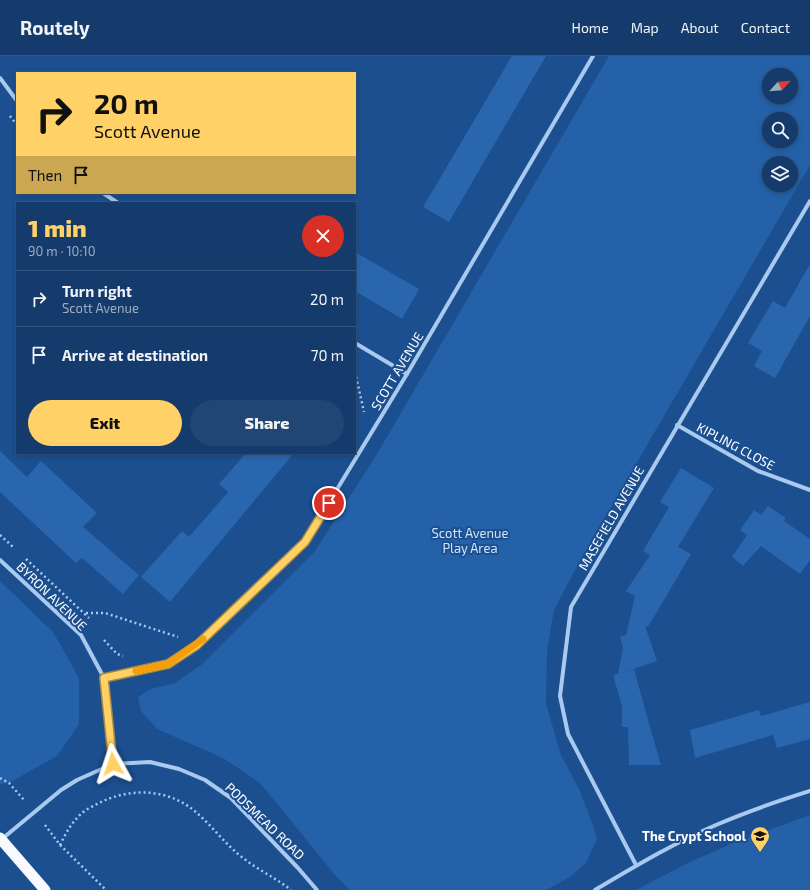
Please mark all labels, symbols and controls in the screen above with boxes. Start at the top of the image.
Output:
text: Routely [20,16,90,39]
text: Home [572,19,609,36]
text: Map [631,19,659,36]
text: About [681,19,719,36]
text: Contact [741,19,790,36]
north arrow [762,68,798,104]
map controls [762,68,798,192]
text: 20 m [94,86,159,120]
icon: right [28,88,80,140]
button: search [762,112,798,148]
text: Scott Avenue [94,120,201,142]
button: layers [762,156,798,192]
icon: arrive [70,164,92,186]
text: Then [28,166,62,184]
text: 1 min [28,213,87,242]
button: close [302,215,344,257]
text: 90 m · 10:10 [28,243,96,259]
text: Turn right [62,282,132,300]
icon: right [28,288,50,310]
text: 20 m [310,290,344,308]
text: Scott Avenue [62,300,139,316]
street label: SCOTT AVENUE [367,329,427,413]
icon: arrive [28,344,50,366]
text: Arrive at destination [62,346,208,364]
text: 70 m [311,346,344,364]
button: Exit [28,400,182,446]
button: Share [190,400,344,446]
street label: KIPLING CLOSE [694,419,778,473]
street label: MASEFIELD AVENUE [575,463,647,573]
pin [312,486,346,520]
icon: arrive [318,492,340,514]
park label: Scott Avenue Play Area [432,525,508,556]
street label: BYRON AVENUE [13,558,91,634]
position arrow [92,743,134,785]
street label: PODSMEAD ROAD [222,779,308,863]
school or university icon: The Crypt School [749,825,771,853]
place label: The Crypt School [642,828,747,844]

